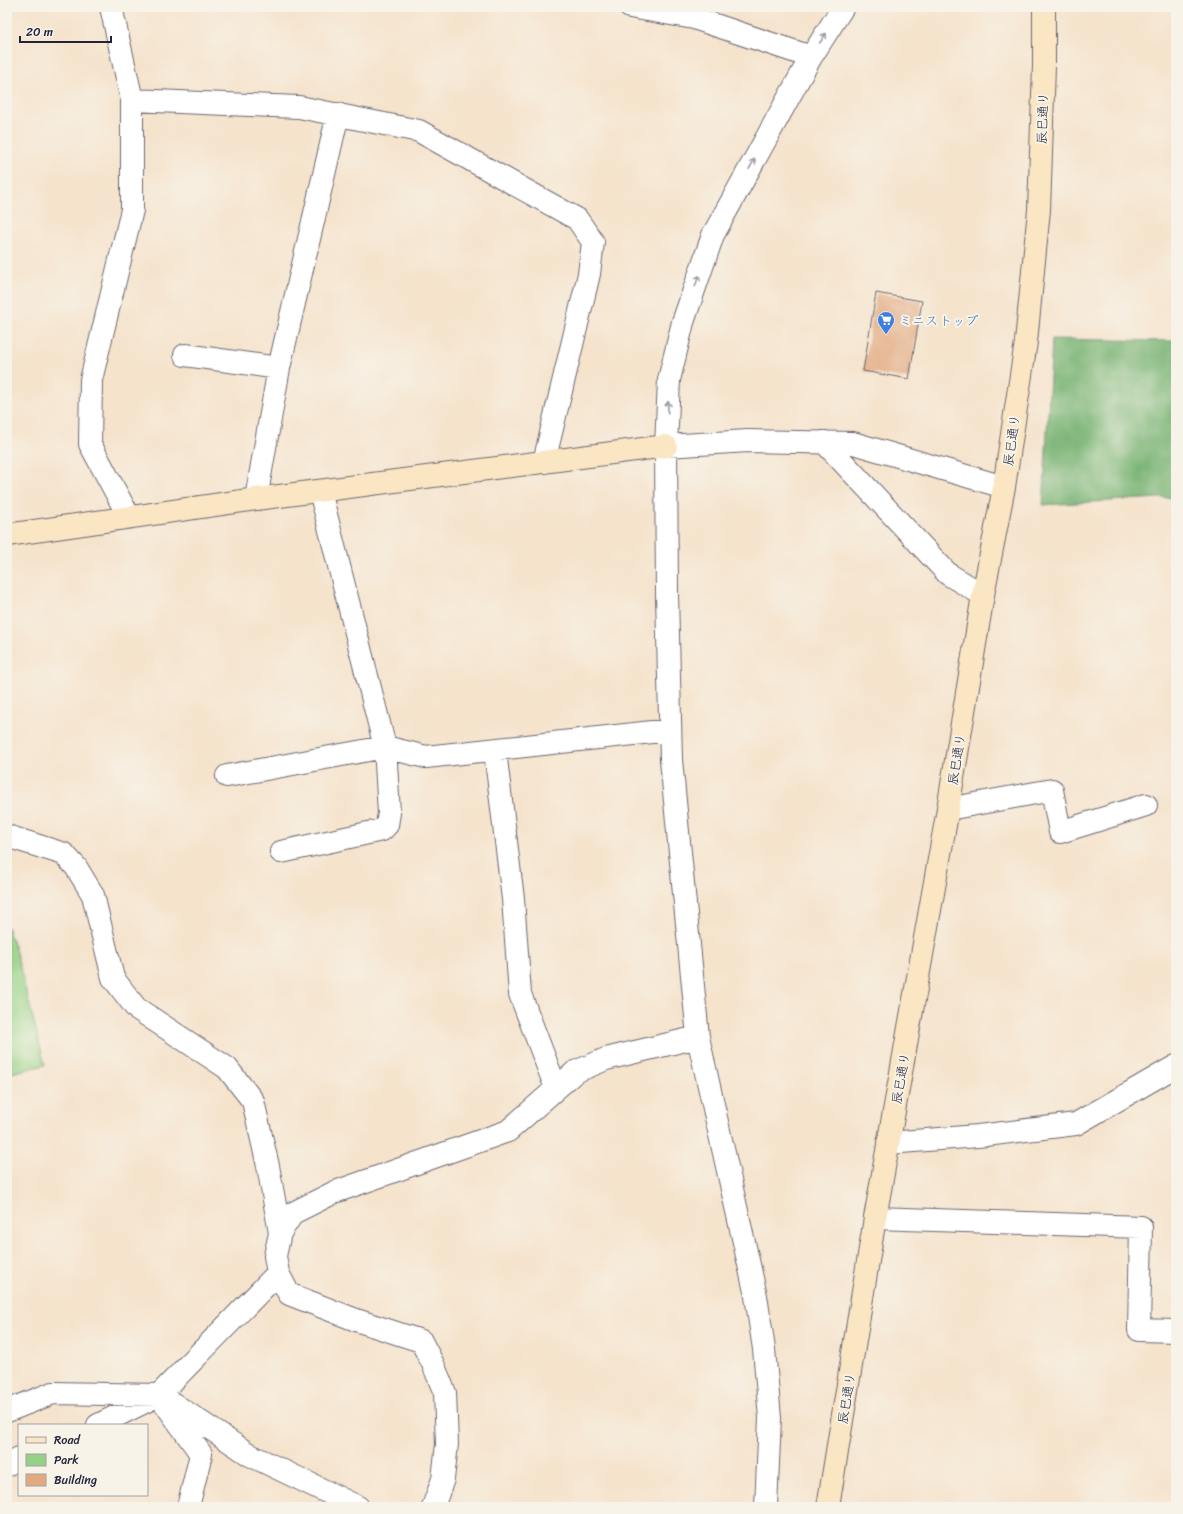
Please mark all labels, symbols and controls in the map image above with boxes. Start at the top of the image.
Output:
scale bar [20,18,111,44]
text: 20 m [26,21,53,43]
one-way arrow [819,33,827,44]
street label: 辰巳通り [1030,92,1055,144]
one-way arrow [749,158,757,170]
one-way arrow [694,275,702,287]
place label: ミニストップ [899,309,978,332]
supermarket icon: ミニストップ [876,310,896,335]
one-way arrow [664,401,672,414]
street label: 辰巳通り [996,413,1027,467]
street label: 辰巳通り [941,732,972,787]
street label: 辰巳通り [885,1050,916,1106]
street label: 辰巳通り [831,1371,862,1426]
legend [18,1424,148,1496]
text: Road [54,1429,81,1451]
text: Park [54,1449,79,1471]
text: Building [54,1469,97,1491]

